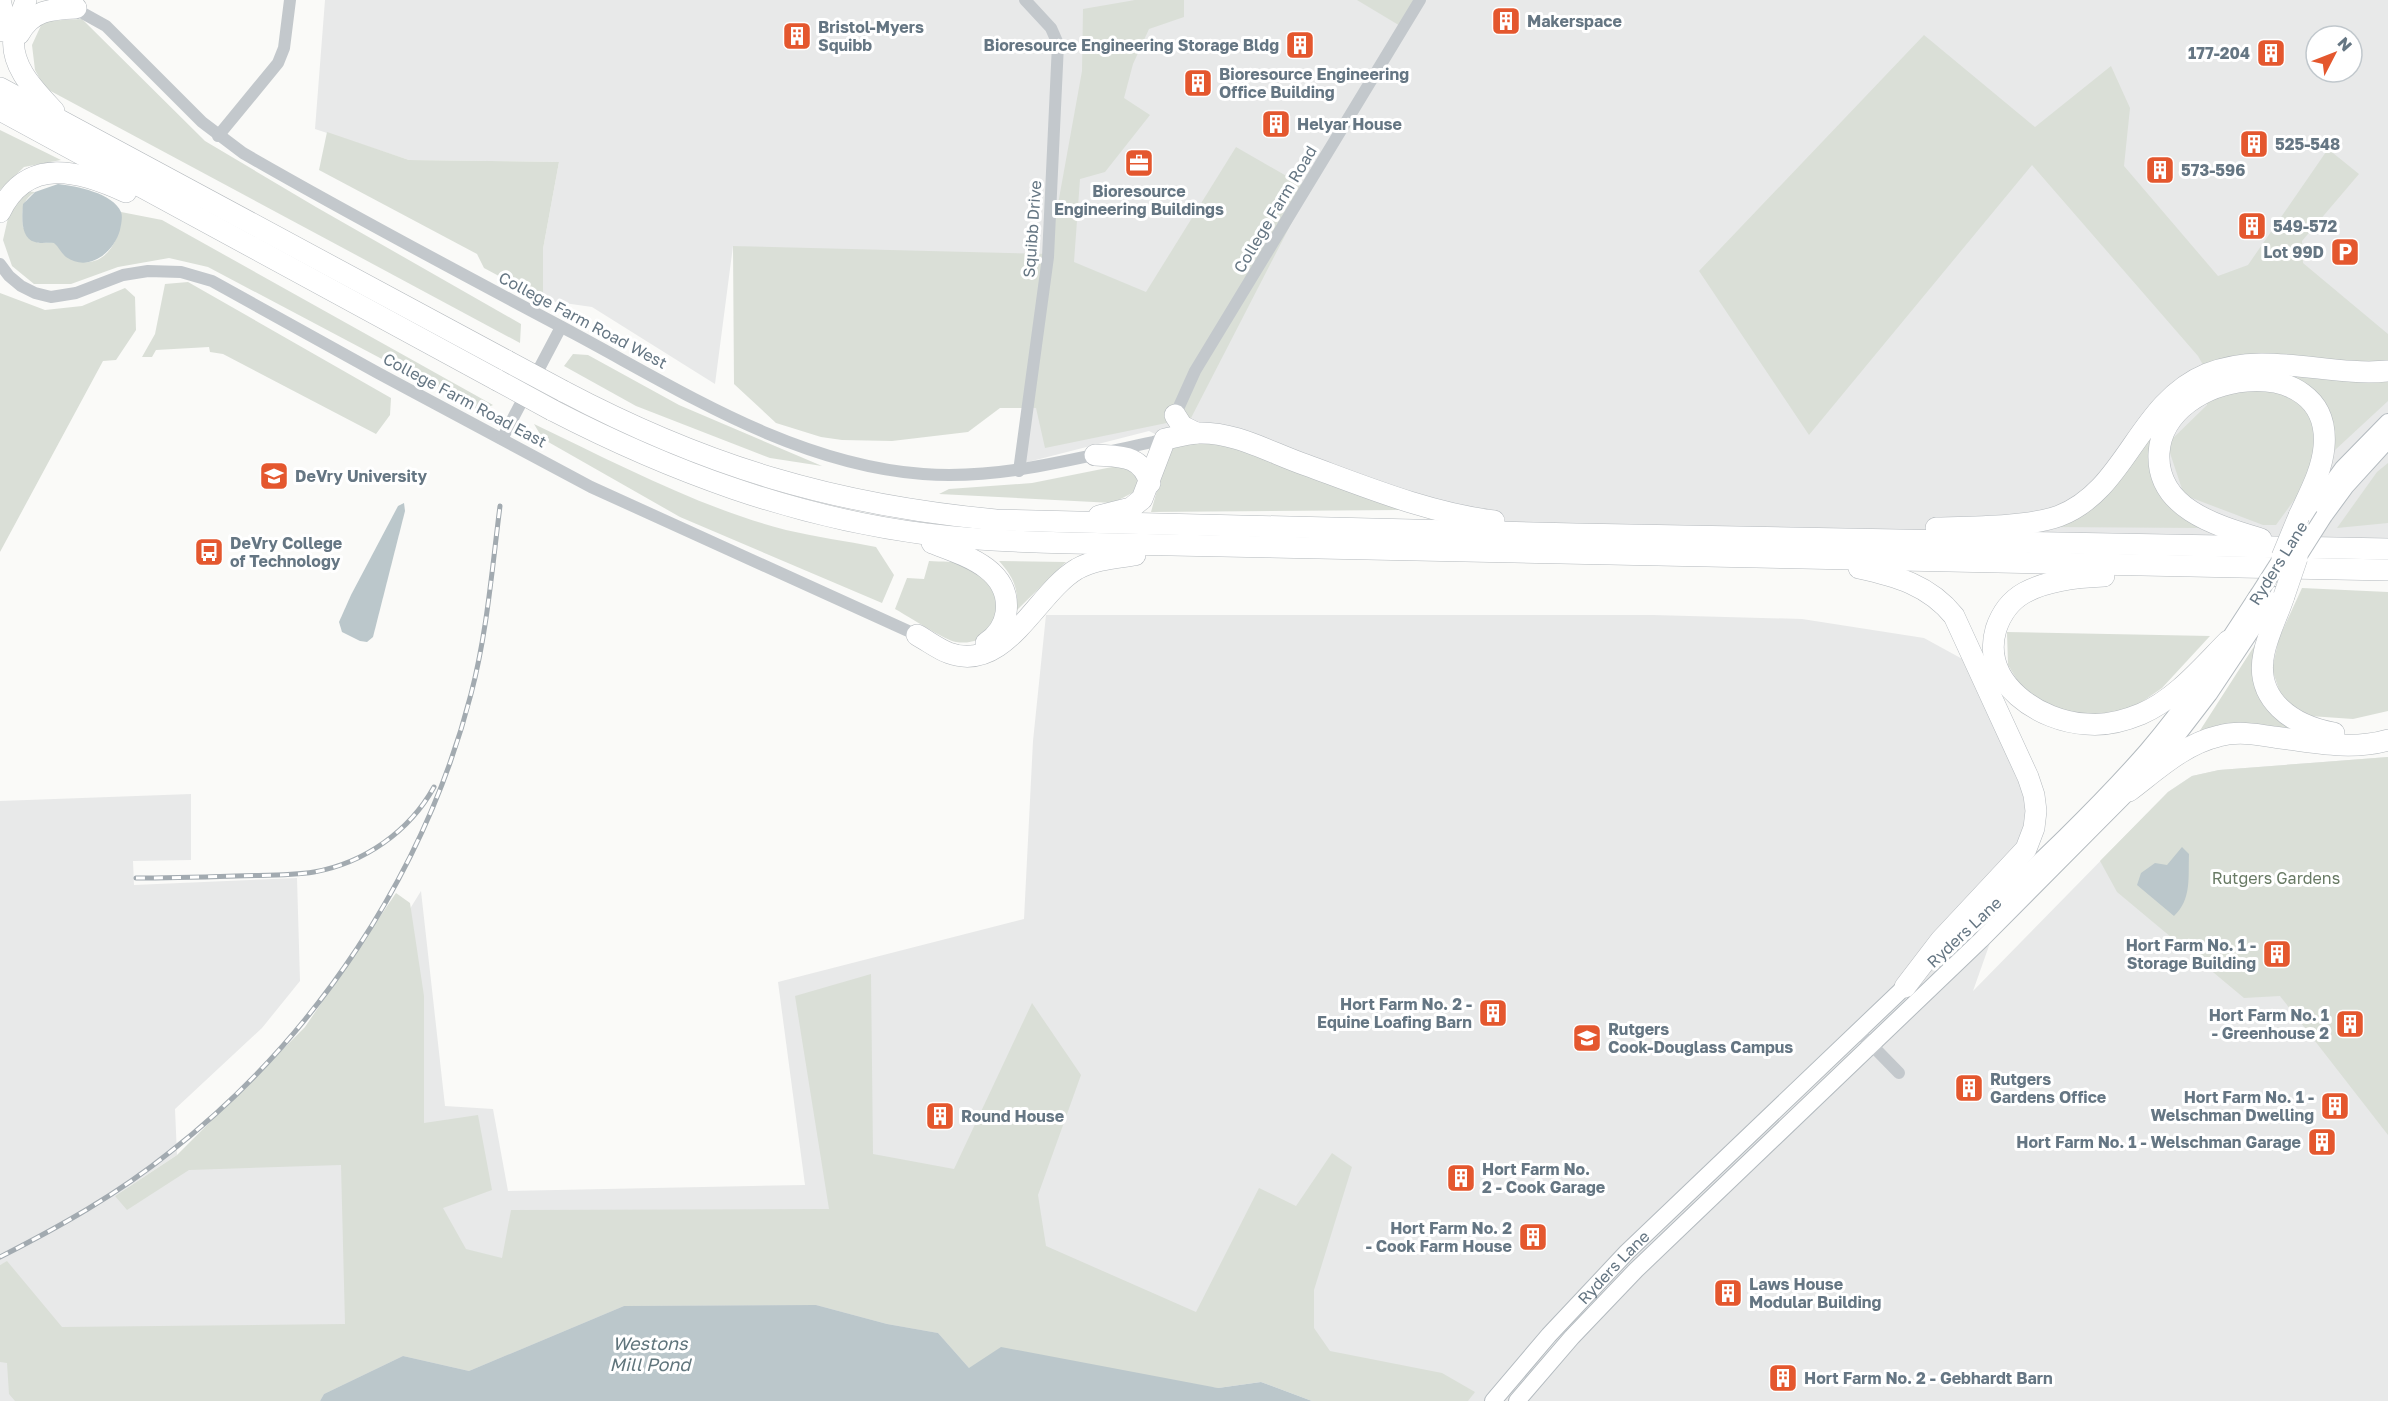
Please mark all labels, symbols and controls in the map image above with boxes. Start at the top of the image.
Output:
building icon: Makerspace [1490,5,1522,37]
place label: Makerspace [1527,11,1622,31]
place label: Bristol-Myers Squibb [818,17,924,55]
building icon: Bristol-Myers Squibb [781,20,813,52]
north arrow [2304,24,2364,84]
building icon: Bioresource Engineering Storage Bldg [1284,29,1316,61]
text: N [2334,33,2357,55]
place label: Bioresource Engineering Storage Bldg [984,35,1279,55]
building icon: 177-204 [2255,37,2287,69]
place label: 177-204 [2188,43,2250,63]
place label: Bioresource Engineering Office Building [1219,64,1409,102]
building icon: Bioresource Engineering Office Building [1182,67,1214,99]
building icon: Helyar House [1260,108,1292,140]
place label: Helyar House [1297,114,1402,134]
building icon: 525-548 [2238,128,2270,160]
place label: 525-548 [2275,134,2340,154]
street label: College Farm Road [1229,142,1321,276]
office icon: Bioresource Engineering Buildings [1123,147,1155,179]
building icon: 573-596 [2144,154,2176,186]
place label: 573-596 [2181,160,2245,180]
street label: Squibb Drive [1019,180,1045,278]
place label: Bioresource Engineering Buildings [1054,181,1224,219]
building icon: 549-572 [2236,210,2268,242]
place label: 549-572 [2273,216,2337,236]
parking icon: Lot 99D [2329,236,2361,268]
place label: Lot 99D [2263,242,2324,262]
street label: College Farm Road West [495,267,671,373]
street label: College Farm Road East [380,348,550,452]
school or university icon: DeVry University [258,460,290,492]
place label: DeVry University [295,466,428,486]
street label: Ryders Lane [2244,517,2312,609]
place label: DeVry College of Technology [230,533,342,571]
bus stop icon: DeVry College of Technology [193,536,225,568]
park label: Rutgers Gardens [2212,868,2340,888]
street label: Ryders Lane [1923,892,2005,972]
place label: Hort Farm No. 1 - Storage Building [2126,935,2256,973]
building icon: Hort Farm No. 1 - Storage Building [2261,938,2293,970]
place label: Hort Farm No. 2 - Equine Loafing Barn [1317,994,1472,1032]
building icon: Hort Farm No. 2 - Equine Loafing Barn [1477,997,1509,1029]
place label: Hort Farm No. 1 - Greenhouse 2 [2209,1005,2329,1043]
building icon: Hort Farm No. 1 - Greenhouse 2 [2334,1008,2366,1040]
place label: Rutgers Cook-Douglass Campus [1608,1019,1793,1057]
school or university icon: Rutgers Cook-Douglass Campus [1571,1022,1603,1054]
place label: Rutgers Gardens Office [1990,1069,2106,1107]
building icon: Rutgers Gardens Office [1953,1072,1985,1104]
place label: Hort Farm No. 1 - Welschman Dwelling [2151,1087,2314,1125]
building icon: Hort Farm No. 1 - Welschman Dwelling [2319,1090,2351,1122]
building icon: Round House [924,1100,956,1132]
place label: Round House [961,1106,1064,1126]
building icon: Hort Farm No. 1 - Welschman Garage [2306,1126,2338,1158]
place label: Hort Farm No. 1 - Welschman Garage [2016,1132,2301,1152]
place label: Hort Farm No. 2 - Cook Garage [1482,1159,1605,1197]
building icon: Hort Farm No. 2 - Cook Garage [1445,1162,1477,1194]
place label: Hort Farm No. 2 - Cook Farm House [1366,1218,1512,1256]
building icon: Hort Farm No. 2 - Cook Farm House [1517,1221,1549,1253]
street label: Ryders Lane [1573,1226,1653,1308]
place label: Laws House Modular Building [1749,1274,1881,1312]
building icon: Laws House Modular Building [1712,1277,1744,1309]
water label: Westons Mill Pond [610,1332,692,1375]
building icon: Hort Farm No. 2 - Gebhardt Barn [1767,1362,1799,1394]
place label: Hort Farm No. 2 - Gebhardt Barn [1804,1368,2053,1388]

